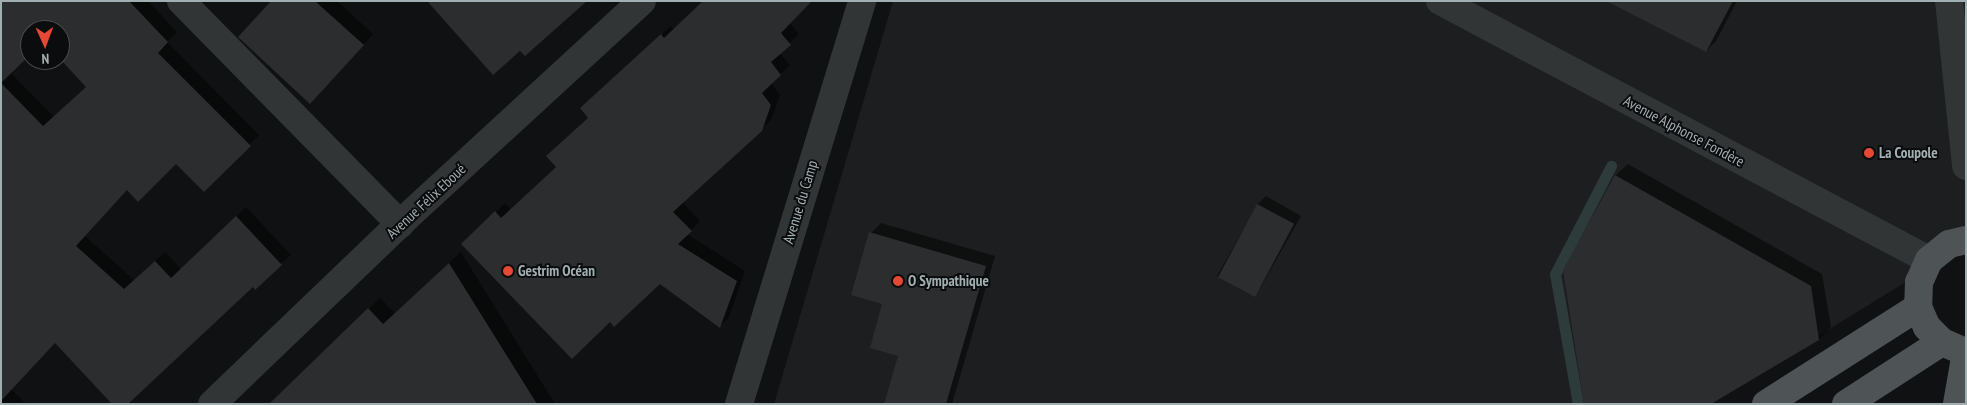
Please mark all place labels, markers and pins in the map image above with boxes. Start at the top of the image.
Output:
place label: La Coupole [1879,144,1938,162]
marker: La Coupole [1863,147,1875,159]
place label: Gestrim Océan [518,262,595,280]
marker: Gestrim Océan [502,265,514,277]
place label: O Sympathique [908,272,989,290]
marker: O Sympathique [892,275,904,287]

